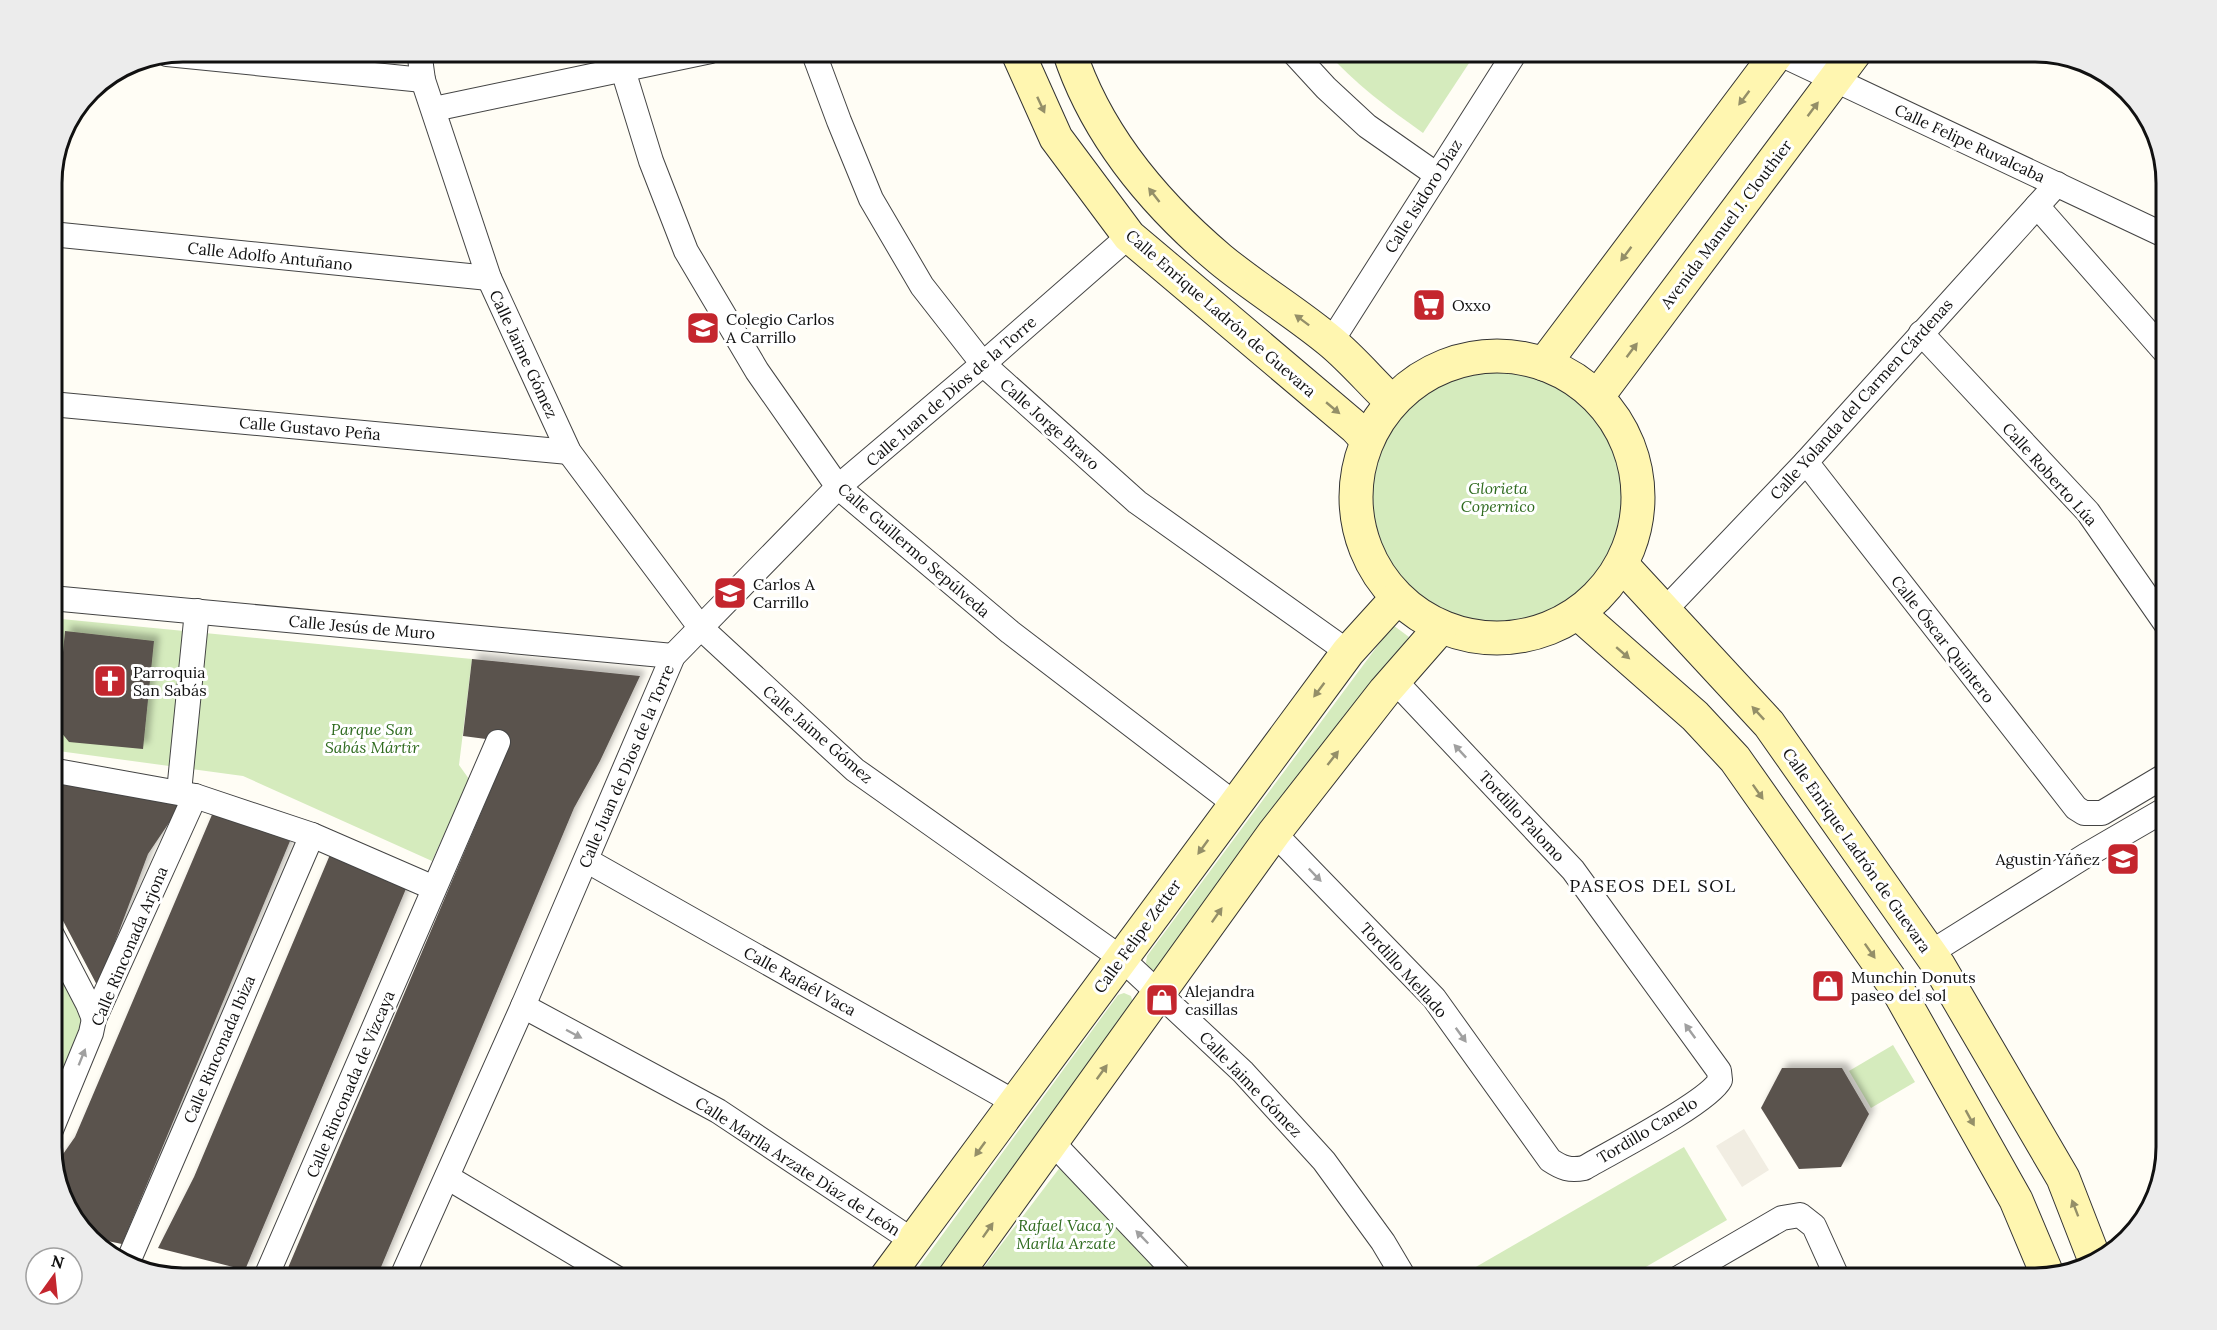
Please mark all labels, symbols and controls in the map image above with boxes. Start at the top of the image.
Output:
one-way arrow [1738,90,1750,105]
one-way arrow [1036,96,1045,113]
street label: Calle Felipe Ruvalcaba [1892,99,2048,187]
one-way arrow [1807,101,1819,117]
street label: Calle Isidoro Díaz [1380,135,1466,257]
street label: Avenida Manuel J. Clouthier [1655,136,1796,313]
one-way arrow [1148,187,1160,202]
street label: Calle Enrique Ladrón de Guevara [1122,225,1320,401]
street label: Calle Adolfo Antuñano [187,237,353,275]
one-way arrow [1621,246,1633,261]
street label: Calle Jaime Gómez [485,287,563,421]
supermarket icon: Oxxo [1411,287,1447,323]
street label: Calle Yolanda del Carmen Cárdenas [1765,294,1957,504]
place label: Oxxo [1452,295,1491,315]
place label: Colegio Carlos A Carrillo [725,309,834,347]
school or university icon: Colegio Carlos A Carrillo [685,310,721,346]
street label: Calle Juan de Dios de la Torre [862,311,1040,470]
one-way arrow [1295,315,1310,327]
one-way arrow [1626,342,1638,358]
street label: Calle Jorge Bravo [996,374,1104,474]
one-way arrow [1325,402,1341,415]
street label: Calle Gustavo Peña [238,412,382,444]
street label: Calle Roberto Lúa [1998,418,2102,530]
street label: Calle Guillermo Sepúlveda [834,478,994,622]
park label: Glorieta Copernico [1461,478,1535,516]
street label: Calle Óscar Quintero [1887,571,1999,707]
place label: Carlos A Carrillo [753,574,816,612]
school or university icon: Carlos A Carrillo [712,575,748,611]
street label: Calle Jesús de Muro [288,611,436,643]
one-way arrow [1615,646,1631,659]
street label: Calle Juan de Dios de la Torre [574,661,678,871]
place label: Parroquia San Sabás [133,662,207,700]
church icon: Parroquia San Sabás [92,663,128,699]
street label: Calle Jaime Gómez [759,681,877,787]
one-way arrow [1313,682,1325,698]
one-way arrow [1751,706,1765,721]
park label: Parque San Sabás Mártir [325,719,420,757]
one-way arrow [1453,743,1467,758]
street label: Calle Enrique Ladrón de Guevara [1778,744,1936,956]
one-way arrow [1326,750,1339,766]
street label: Tordillo Palomo [1475,766,1569,866]
one-way arrow [1752,783,1764,799]
one-way arrow [1197,839,1209,855]
school or university icon: Agustin Yáñez [2105,841,2141,877]
place label: Agustin Yáñez [1994,849,2100,869]
street label: Calle Rinconada Arjona [86,863,172,1029]
one-way arrow [1308,868,1322,882]
district label: PASEOS DEL SOL [1569,874,1737,897]
street label: Calle Felipe Zetter [1089,875,1185,997]
one-way arrow [1211,907,1223,923]
street label: Tordillo Mellado [1356,918,1452,1022]
street label: Calle Rafaél Vaca [740,942,860,1020]
one-way arrow [1864,943,1875,959]
place label: Munchin Donuts paseo del sol [1851,967,1976,1005]
shop icon: Munchin Donuts paseo del sol [1810,968,1846,1004]
street label: Calle Rinconada Ibiza [179,972,259,1126]
place label: Alejandra casillas [1184,981,1255,1019]
shop icon: Alejandra casillas [1144,982,1180,1018]
street label: Calle Rinconada de Vizcaya [301,987,399,1181]
one-way arrow [1684,1023,1696,1039]
street label: Calle Jaime Gómez [1195,1027,1307,1141]
one-way arrow [1454,1027,1466,1042]
one-way arrow [566,1029,583,1039]
one-way arrow [78,1048,87,1066]
one-way arrow [1096,1065,1108,1081]
street label: Calle Marlla Arzate Díaz de León [692,1092,905,1240]
street label: Tordillo Canelo [1593,1092,1701,1168]
one-way arrow [1965,1110,1975,1127]
one-way arrow [974,1141,986,1157]
one-way arrow [2069,1199,2079,1217]
park label: Rafael Vaca y Marlla Arzate [1016,1215,1116,1253]
one-way arrow [982,1223,994,1239]
one-way arrow [1135,1229,1149,1244]
north arrow [24,1246,84,1306]
text: N [49,1250,66,1273]

